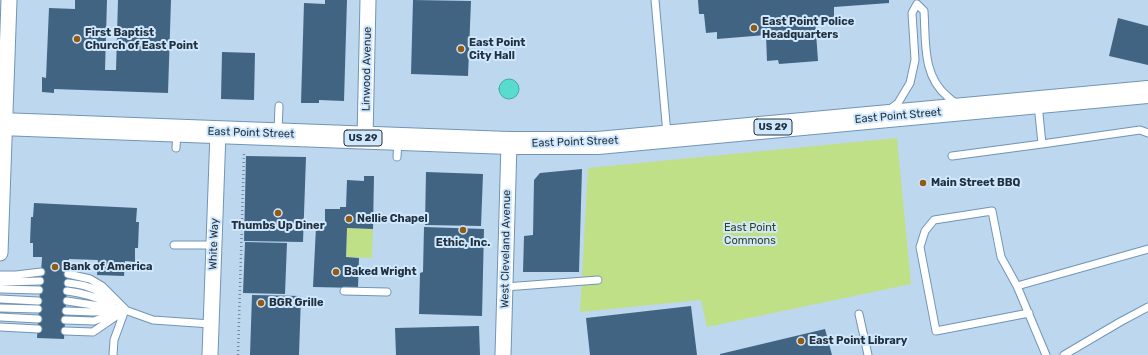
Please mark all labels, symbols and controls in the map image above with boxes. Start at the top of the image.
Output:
place label: East Point Police Headquarters [762,15,854,41]
marker: East Point Police Headquarters [749,23,759,33]
place label: First Baptist Church of East Point [85,26,198,52]
street label: Linwood Avenue [360,27,374,111]
marker: First Baptist Church of East Point [72,34,82,44]
place label: East Point City Hall [469,36,525,62]
marker: East Point City Hall [456,44,466,54]
street label: East Point Street [854,106,942,126]
road number: US 29 [754,119,792,135]
street label: East Point Street [207,125,295,141]
road number: US 29 [344,130,382,146]
street label: East Point Street [531,134,619,150]
place label: Main Street BBQ [931,176,1020,190]
marker: Main Street BBQ [918,178,928,188]
street label: West Cleveland Avenue [498,190,514,308]
marker: Thumbs Up Diner [273,208,283,218]
place label: Nellie Chapel [357,212,428,226]
marker: Nellie Chapel [344,214,354,224]
street label: White Way [206,218,222,270]
place label: Thumbs Up Diner [231,219,325,233]
park label: East Point Commons [724,221,776,247]
marker: Ethic, Inc. [458,225,468,235]
place label: Ethic, Inc. [436,236,490,250]
place label: Bank of America [63,260,153,274]
marker: Bank of America [50,262,60,272]
place label: Baked Wright [344,265,417,279]
marker: Baked Wright [331,267,341,277]
place label: BGR Grille [269,296,323,310]
marker: BGR Grille [256,298,266,308]
place label: East Point Library [809,334,907,348]
marker: East Point Library [796,336,806,346]

